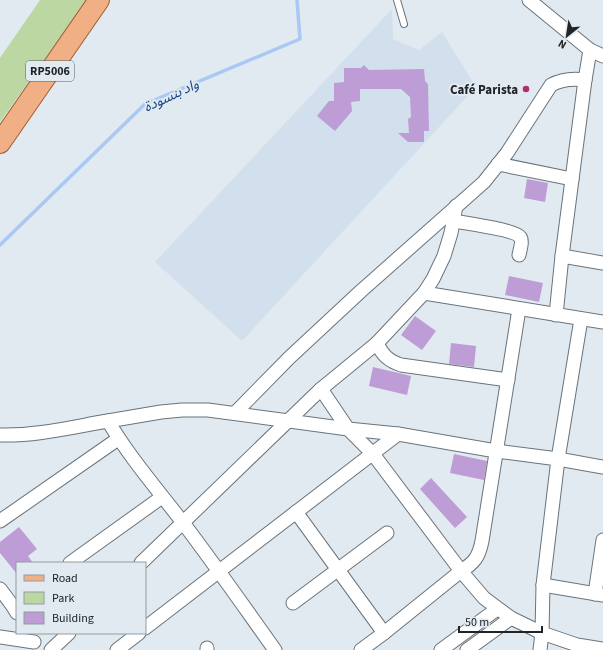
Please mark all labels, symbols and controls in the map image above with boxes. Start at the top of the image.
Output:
north arrow [547,16,587,56]
text: N [555,36,569,53]
road number: RP5006 [26,61,74,81]
water label: واد بنسودة [141,74,202,117]
place label: Café Parista [450,81,518,99]
marker: Café Parista [521,84,531,94]
legend [16,562,146,634]
text: Road [52,570,78,587]
text: Park [52,590,74,607]
scale bar [459,608,542,634]
text: Building [52,610,94,627]
text: 50 m [465,614,489,631]

